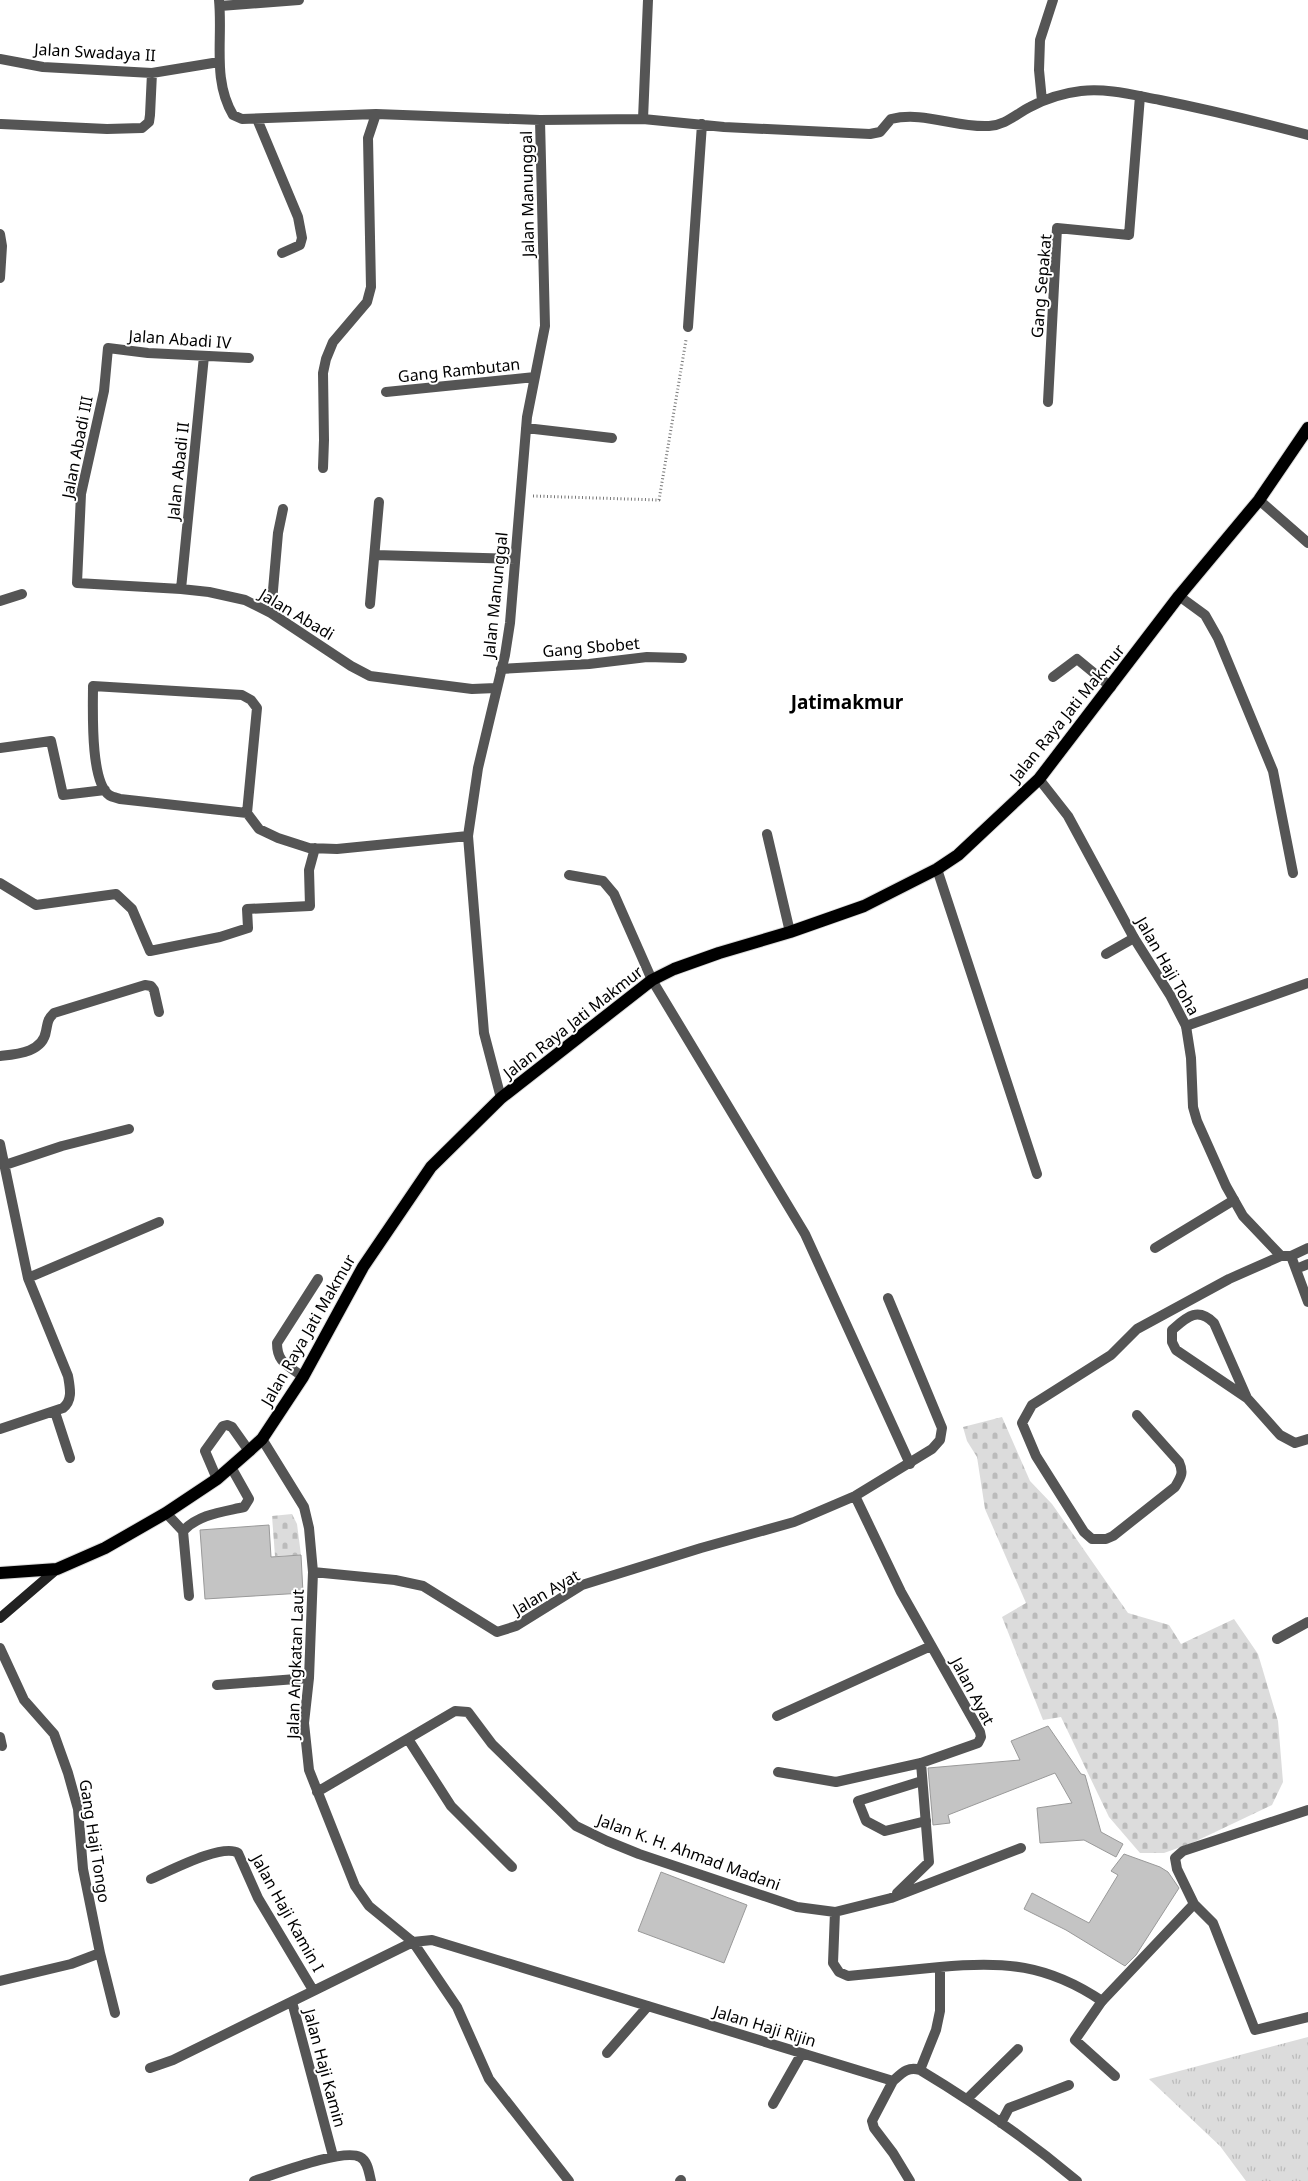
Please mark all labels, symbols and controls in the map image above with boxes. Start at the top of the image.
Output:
street label: Jalan Swadaya II [32,38,156,66]
street label: Jalan Manunggal [515,131,539,259]
street label: Gang Sepakat [1025,233,1057,339]
street label: Jalan Abadi IV [126,324,232,354]
street label: Gang Rambutan [397,353,521,387]
street label: Jalan Abadi III [56,394,98,502]
street label: Jalan Abadi II [162,421,194,523]
street label: Jalan Manunggal [477,531,513,661]
street label: Jalan Abadi [254,582,338,645]
street label: Gang Sbobet [541,632,641,662]
street label: Jalan Raya Jati Makmur [1003,639,1130,788]
district label: Jatimakmur [789,689,904,715]
street label: Jalan Haji Toha [1130,911,1205,1019]
street label: Jalan Raya Jati Makmur [497,960,648,1085]
street label: Jalan Raya Jati Makmur [255,1250,361,1412]
street label: Jalan Ayat [507,1564,584,1621]
street label: Jalan Angkatan Laut [281,1589,309,1741]
street label: Jalan Ayat [945,1652,1000,1729]
street label: Gang Haji Tongo [74,1778,116,1904]
street label: Jalan K. H. Ahmad Madani [592,1808,784,1895]
street label: Jalan Haji Kamin I [246,1849,329,1976]
street label: Jalan Haji Rijin [709,1999,819,2052]
street label: Jalan Haji Kamin [298,2004,351,2130]

